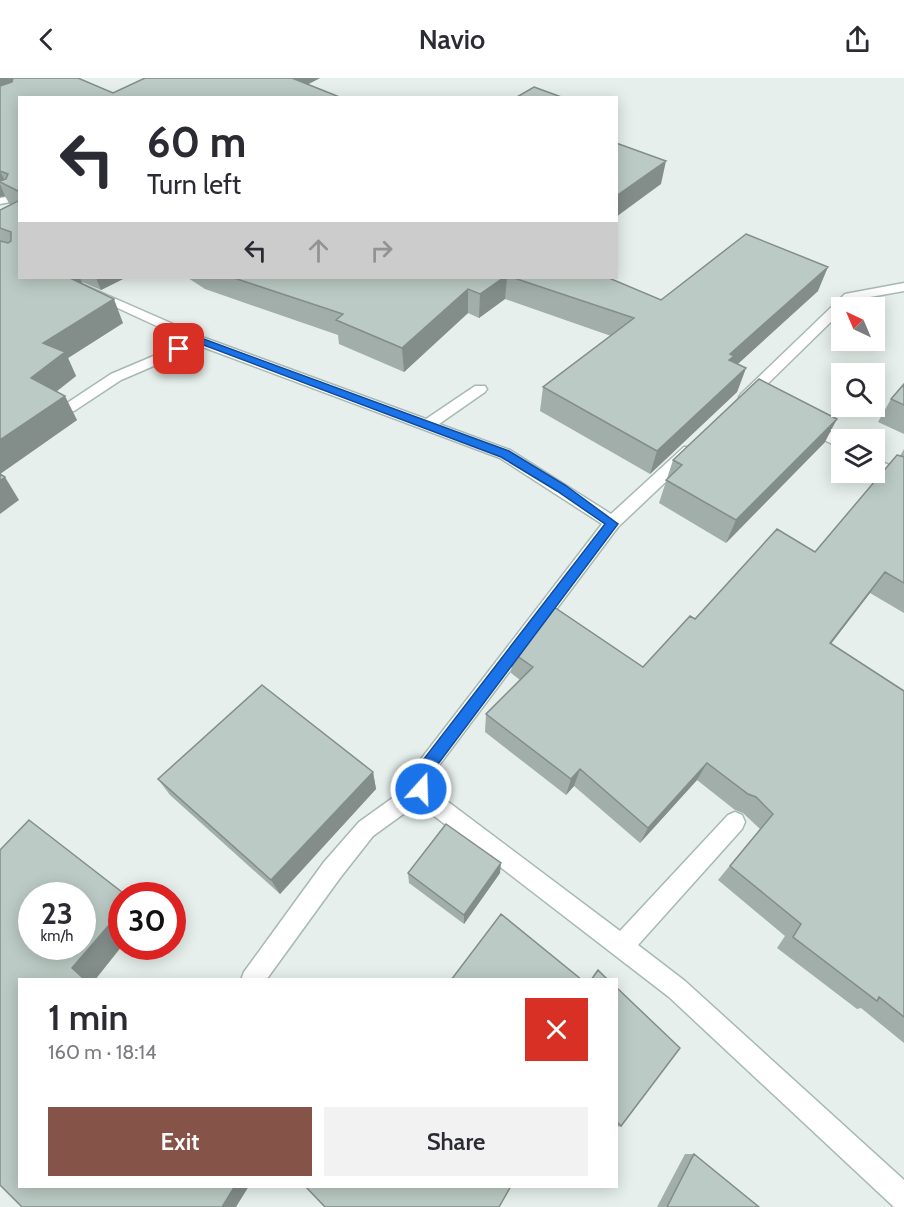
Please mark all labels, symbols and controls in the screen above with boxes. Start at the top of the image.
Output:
icon: back [30,23,63,56]
text: Navio [419,23,485,56]
icon: share [841,23,874,56]
text: 60 m [147,116,246,168]
icon: left [48,120,126,198]
text: Turn left [147,168,241,201]
icon: left [239,234,272,267]
icon: ahead [302,234,335,267]
icon: right [365,234,398,267]
north arrow [831,297,885,351]
map controls [831,297,885,483]
pin [153,323,204,374]
icon: arrive [162,332,195,365]
button: search [831,363,885,417]
button: layers [831,429,885,483]
position arrow [389,757,453,821]
speed limit sign: 30 [108,882,186,960]
text: 23 [41,895,73,932]
text: km/h [41,927,73,945]
text: 1 min [48,995,128,1039]
button: close [525,998,588,1061]
text: 160 m · 18:14 [48,1040,157,1064]
button: Exit [48,1107,312,1176]
button: Share [324,1107,588,1176]

